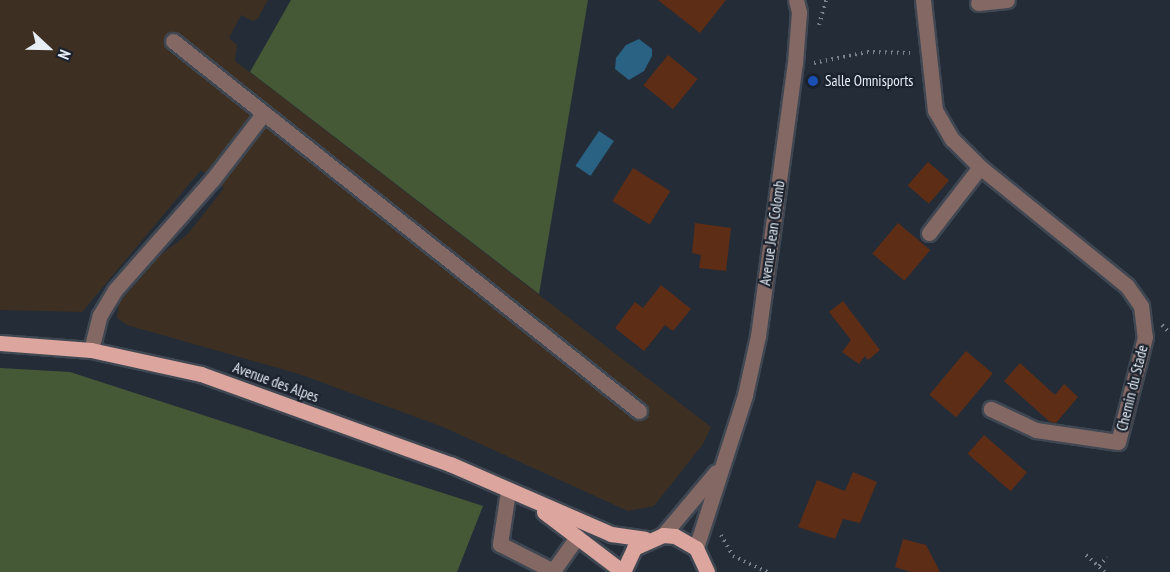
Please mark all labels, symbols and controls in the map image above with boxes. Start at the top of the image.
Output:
north arrow [18,18,78,78]
text: N [54,47,76,62]
place label: Salle Omnisports [825,72,913,90]
marker: Salle Omnisports [806,74,820,88]
street label: Avenue Jean Colomb [756,179,788,287]
street label: Chemin du Stade [1113,343,1151,433]
street label: Avenue des Alpes [230,358,322,406]

